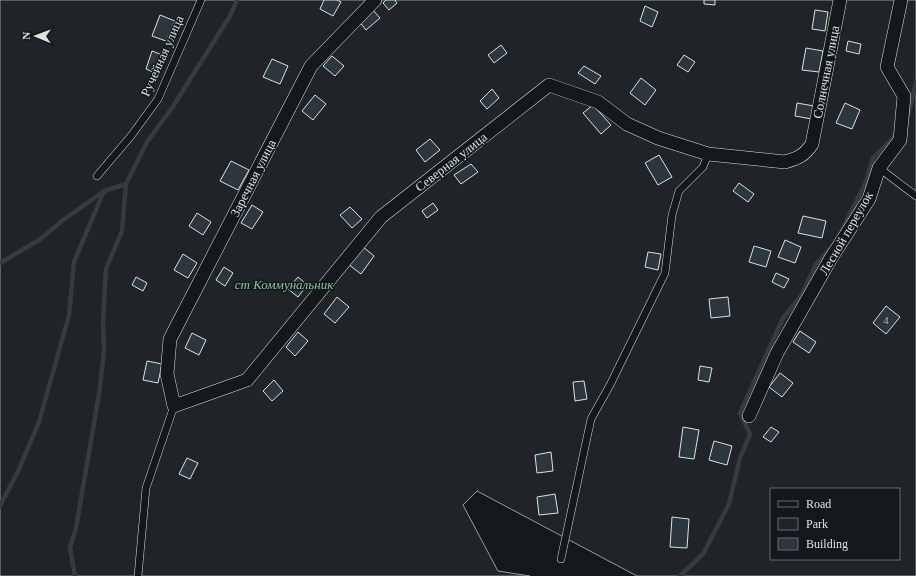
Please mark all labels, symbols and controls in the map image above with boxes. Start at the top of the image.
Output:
street label: Ручейная улица [137,13,187,99]
north arrow [16,16,56,56]
street label: Солнечная улица [810,24,842,120]
text: N [20,32,32,40]
street label: Северная улица [412,129,490,195]
street label: Заречная улица [227,137,279,219]
street label: Лесной переулок [816,188,876,278]
park label: ст Коммунальник [235,277,334,292]
house number: 4 [883,314,889,326]
legend [770,488,900,560]
text: Road [806,497,831,511]
text: Park [806,517,828,531]
text: Building [806,537,848,551]

